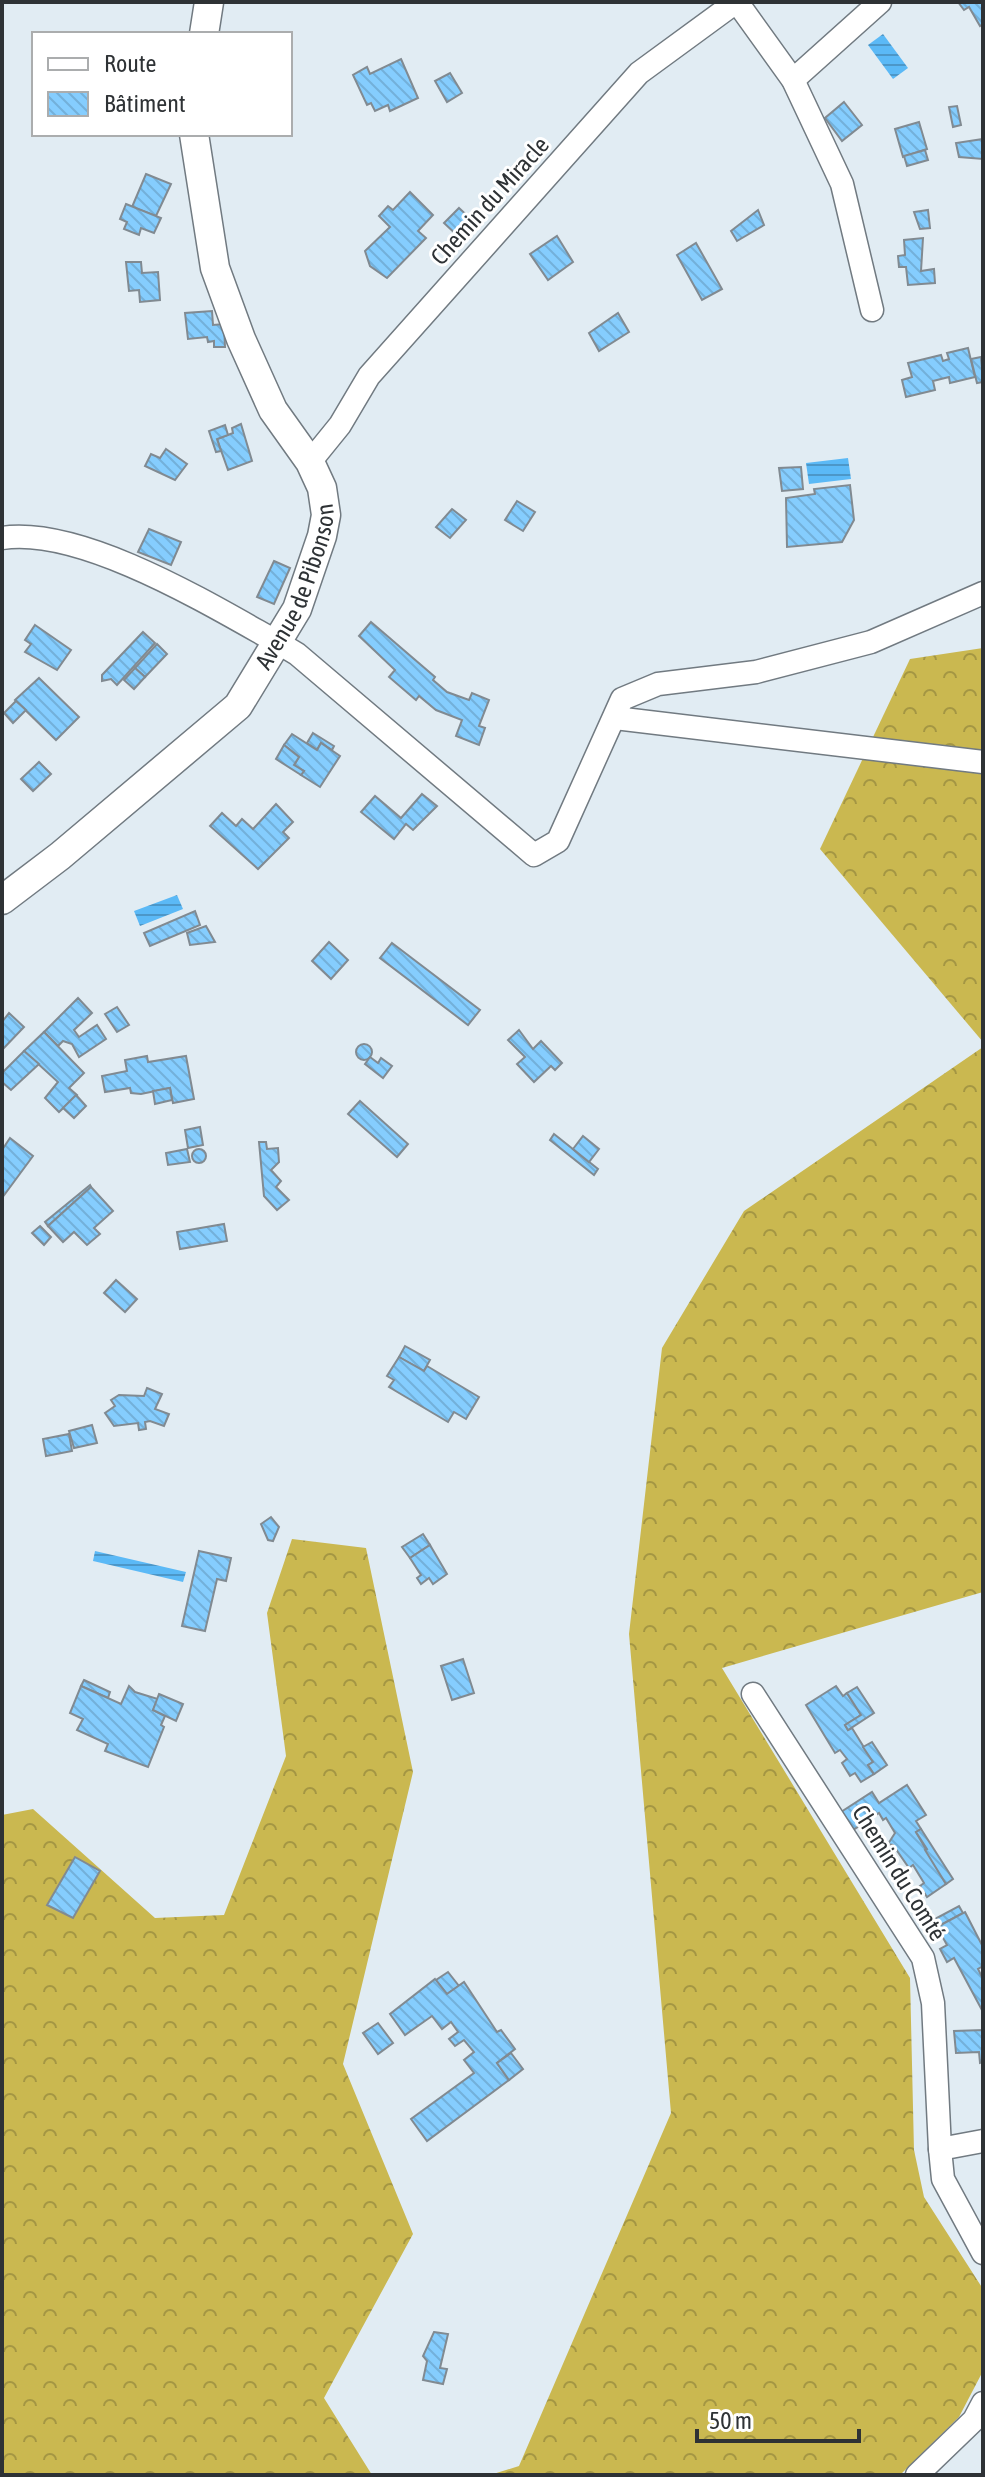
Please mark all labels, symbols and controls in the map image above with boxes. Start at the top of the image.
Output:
legend [32,32,292,136]
text: Route [104,50,156,77]
text: Bâtiment [104,90,186,117]
street label: Chemin du Miracle [425,131,554,270]
street label: Avenue de Pibonson [250,502,339,674]
street label: Chemin du Comté [847,1800,952,1945]
scale bar [697,2393,859,2443]
text: 50 m [709,2407,752,2434]

